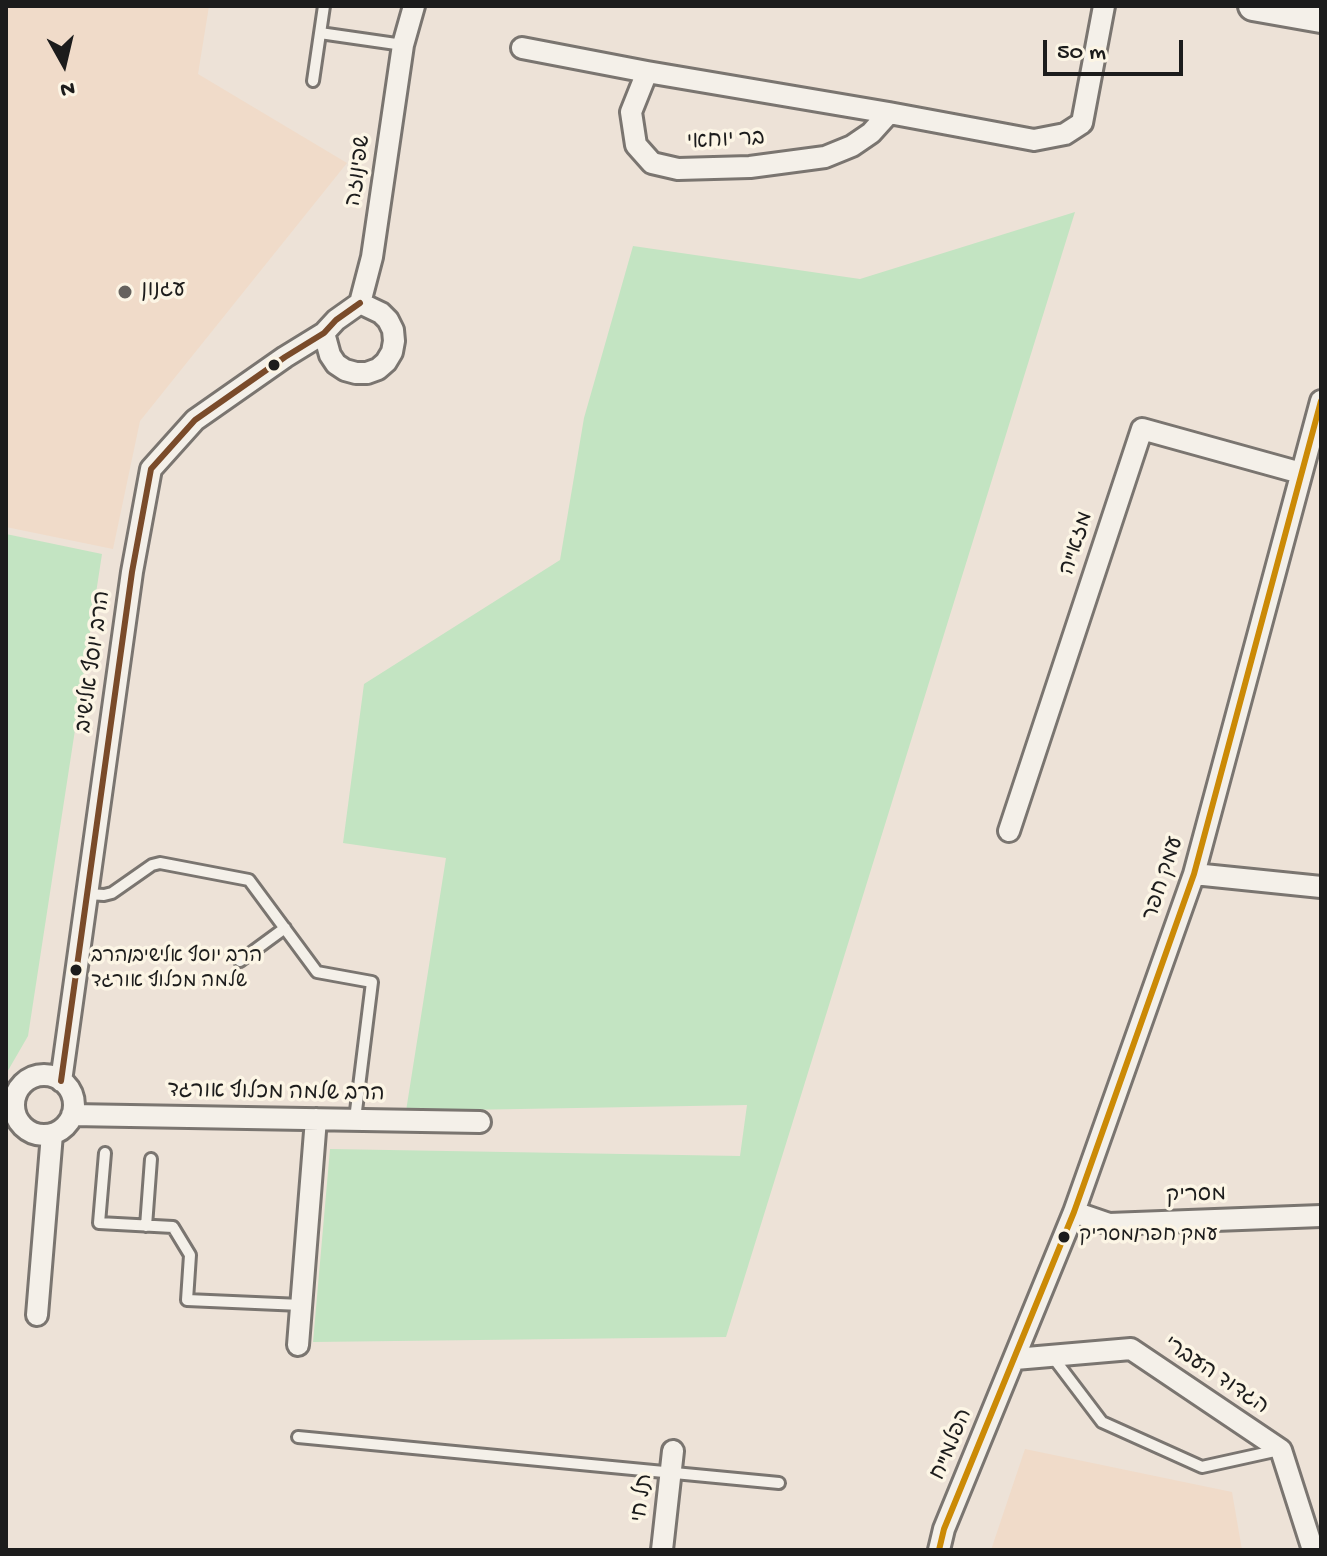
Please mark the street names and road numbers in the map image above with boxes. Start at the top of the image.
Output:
street label: בר יוחאי [687,127,765,157]
street label: שפינוזה [342,134,378,208]
street label: מזא"ה [1055,509,1101,579]
street label: הרב יוסף אלישיב [72,589,118,735]
street label: עמק חפר [1139,833,1191,925]
street label: הרב שלמה מכלוף אורגד [167,1079,385,1109]
street label: מסריק [1165,1183,1227,1211]
street label: הגדוד העברי [1157,1332,1273,1422]
street label: הפלמ"ח [926,1406,980,1484]
street label: תל חי [628,1472,660,1524]

